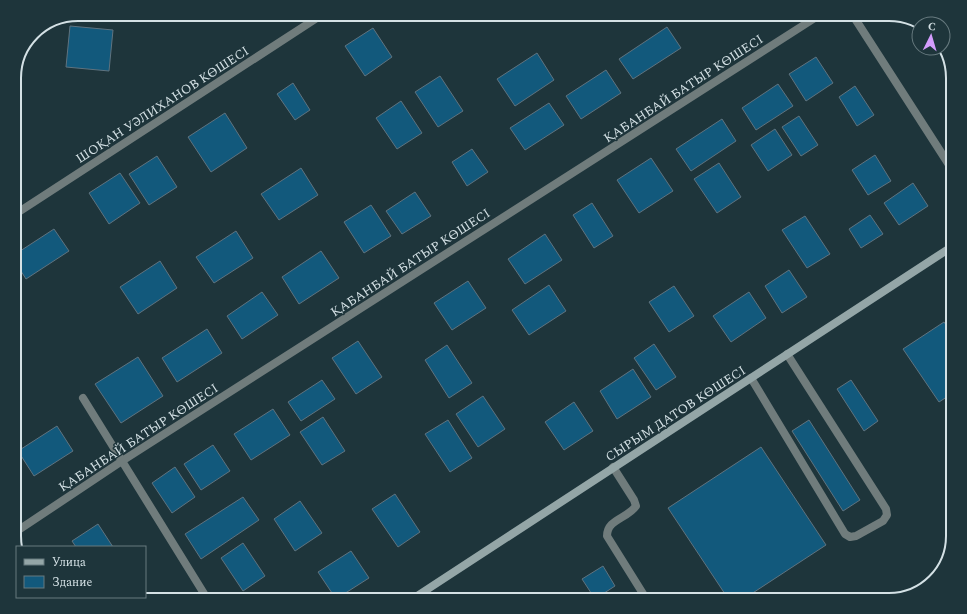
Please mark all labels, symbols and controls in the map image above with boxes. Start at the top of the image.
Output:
north arrow [911,16,951,56]
text: С [927,18,937,35]
street label: ҚАБАНБАЙ БАТЫР КӨШЕСІ [600,30,767,148]
street label: ШОҚАН УӘЛИХАНОВ КӨШЕСІ [72,41,253,168]
street label: ҚАБАНБАЙ БАТЫР КӨШЕСІ [327,204,494,322]
street label: СЫРЫМ ДАТОВ КӨШЕСІ [601,361,750,467]
street label: ҚАБАНБАЙ БАТЫР КӨШЕСІ [55,379,222,497]
legend [16,546,146,598]
text: Улица [52,553,86,572]
text: Здание [52,573,92,592]

